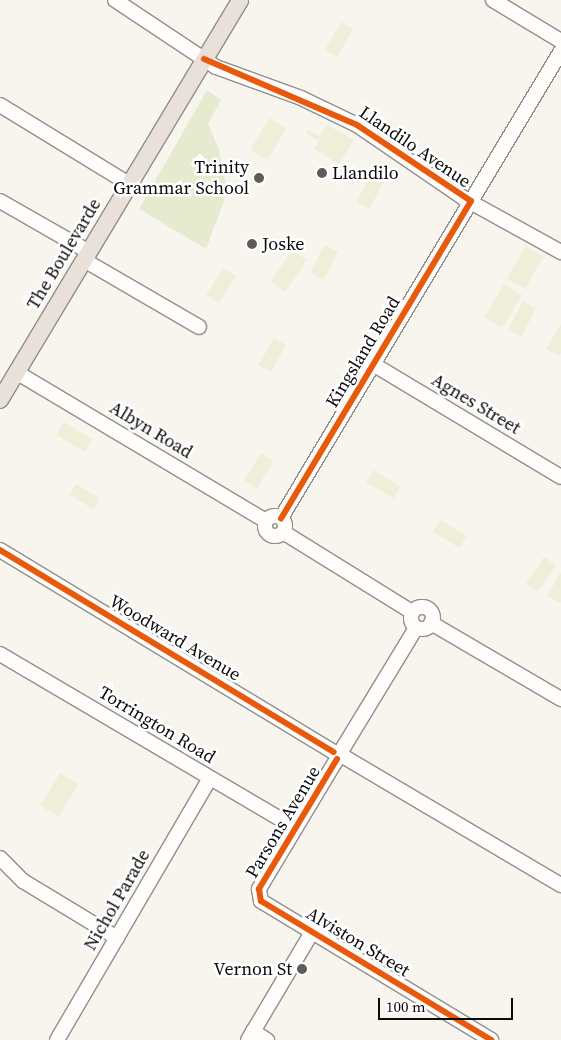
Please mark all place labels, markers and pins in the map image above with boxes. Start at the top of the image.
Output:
place label: Trinity Grammar School [113,157,249,200]
place label: Llandilo [332,162,399,184]
marker: Llandilo [316,167,328,179]
marker: Trinity Grammar School [253,172,265,184]
place label: Joske [262,233,305,255]
marker: Joske [246,238,258,250]
place label: Vernon St [214,958,292,980]
marker: Vernon St [296,963,308,975]

